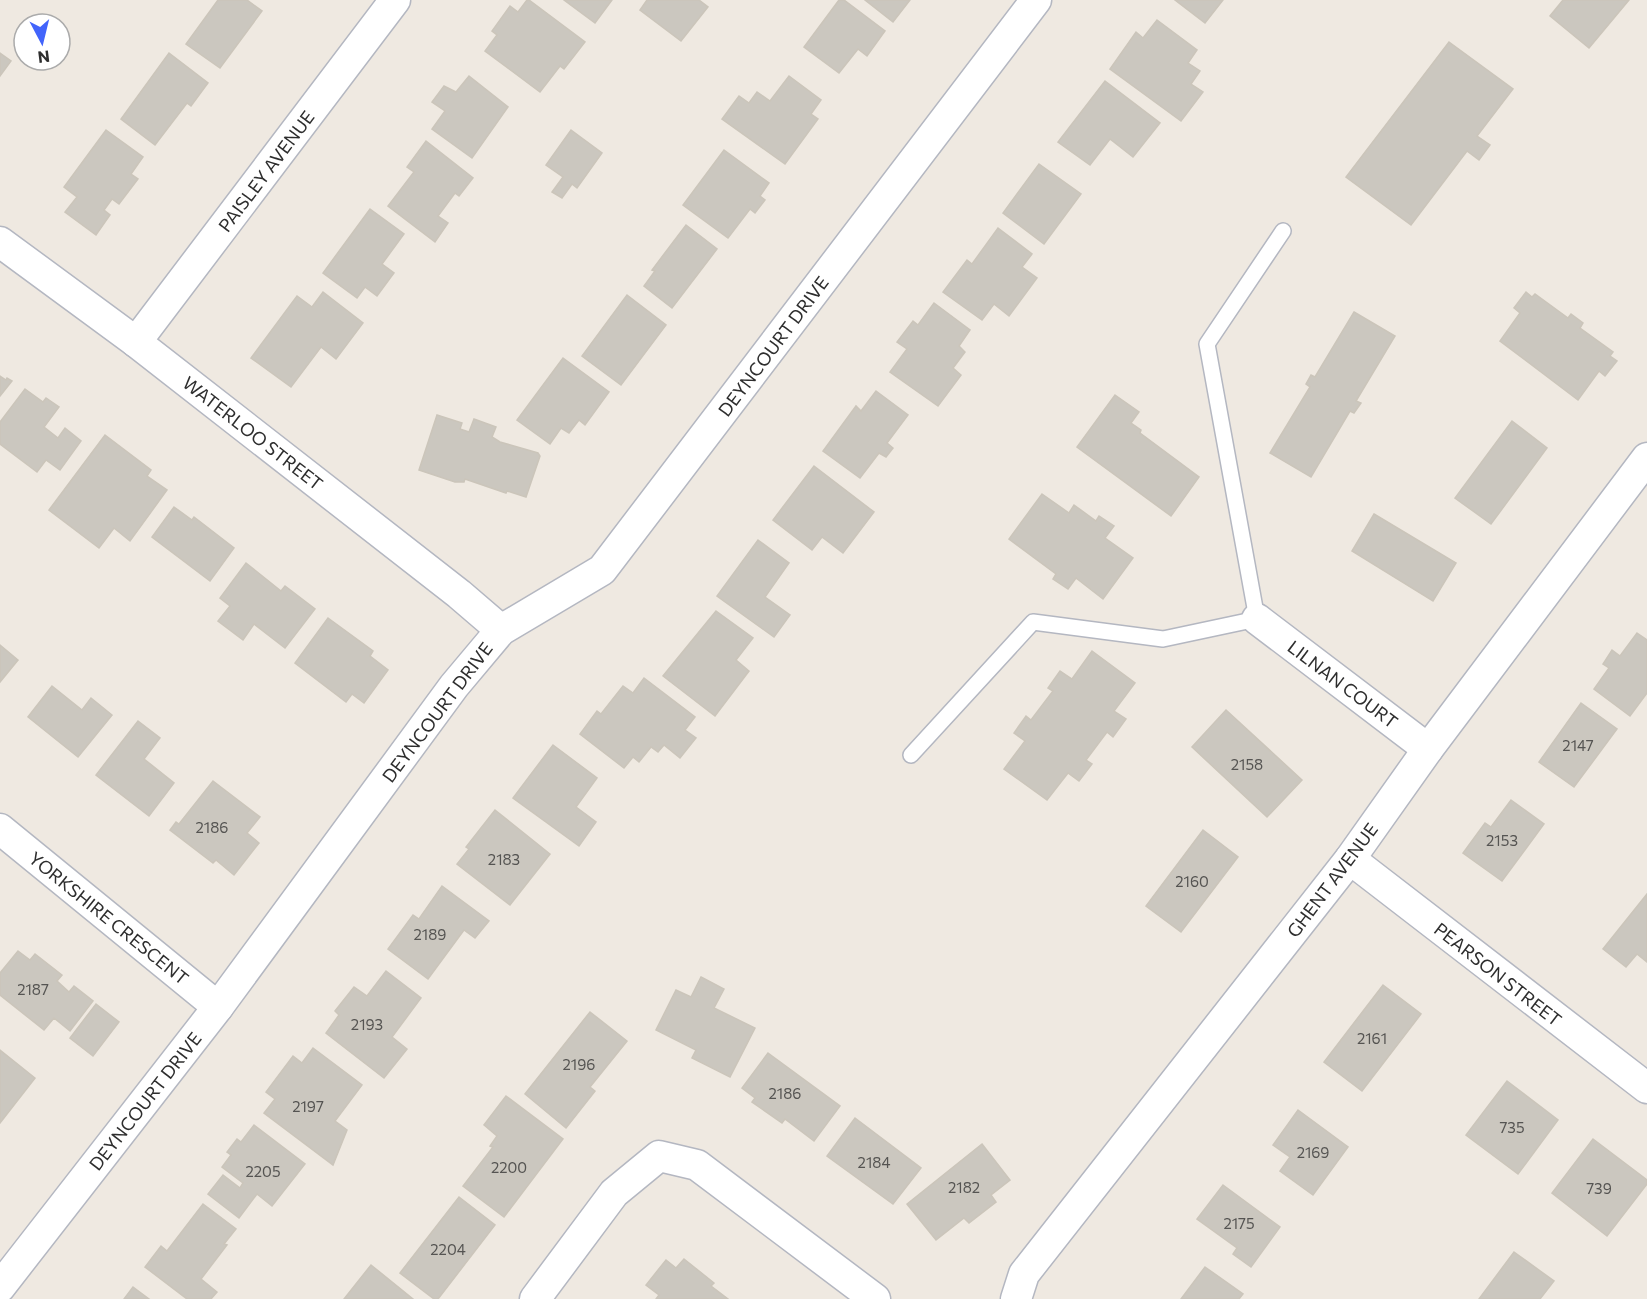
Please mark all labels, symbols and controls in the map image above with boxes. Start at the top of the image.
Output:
north arrow [12,12,72,72]
text: N [37,47,51,68]
street label: PAISLEY AVENUE [213,106,319,236]
street label: DEYNCOURT DRIVE [713,272,833,420]
street label: WATERLOO STREET [179,371,327,495]
street label: LILNAN COURT [1284,635,1402,733]
street label: DEYNCOURT DRIVE [377,638,497,786]
house number: 2147 [1562,736,1594,754]
house number: 2158 [1231,755,1263,773]
house number: 2186 [196,818,228,836]
street label: GHENT AVENUE [1282,818,1382,942]
house number: 2153 [1486,831,1518,849]
street label: YORKSHIRE CRESCENT [25,847,193,989]
house number: 2183 [488,850,520,868]
house number: 2160 [1175,872,1209,890]
street label: PEARSON STREET [1430,917,1566,1031]
house number: 2189 [414,925,446,943]
house number: 2187 [17,980,49,998]
house number: 2193 [351,1015,383,1033]
street label: DEYNCOURT DRIVE [84,1027,206,1175]
house number: 2161 [1357,1029,1387,1047]
house number: 2196 [563,1055,595,1073]
house number: 2186 [769,1084,801,1102]
house number: 2197 [292,1097,324,1115]
house number: 735 [1499,1118,1525,1136]
house number: 2169 [1297,1143,1329,1161]
house number: 2184 [858,1153,890,1171]
house number: 2200 [491,1158,527,1176]
house number: 2205 [246,1162,281,1180]
house number: 2182 [948,1178,980,1196]
house number: 739 [1586,1179,1612,1197]
house number: 2175 [1223,1214,1255,1232]
house number: 2204 [430,1240,466,1258]

